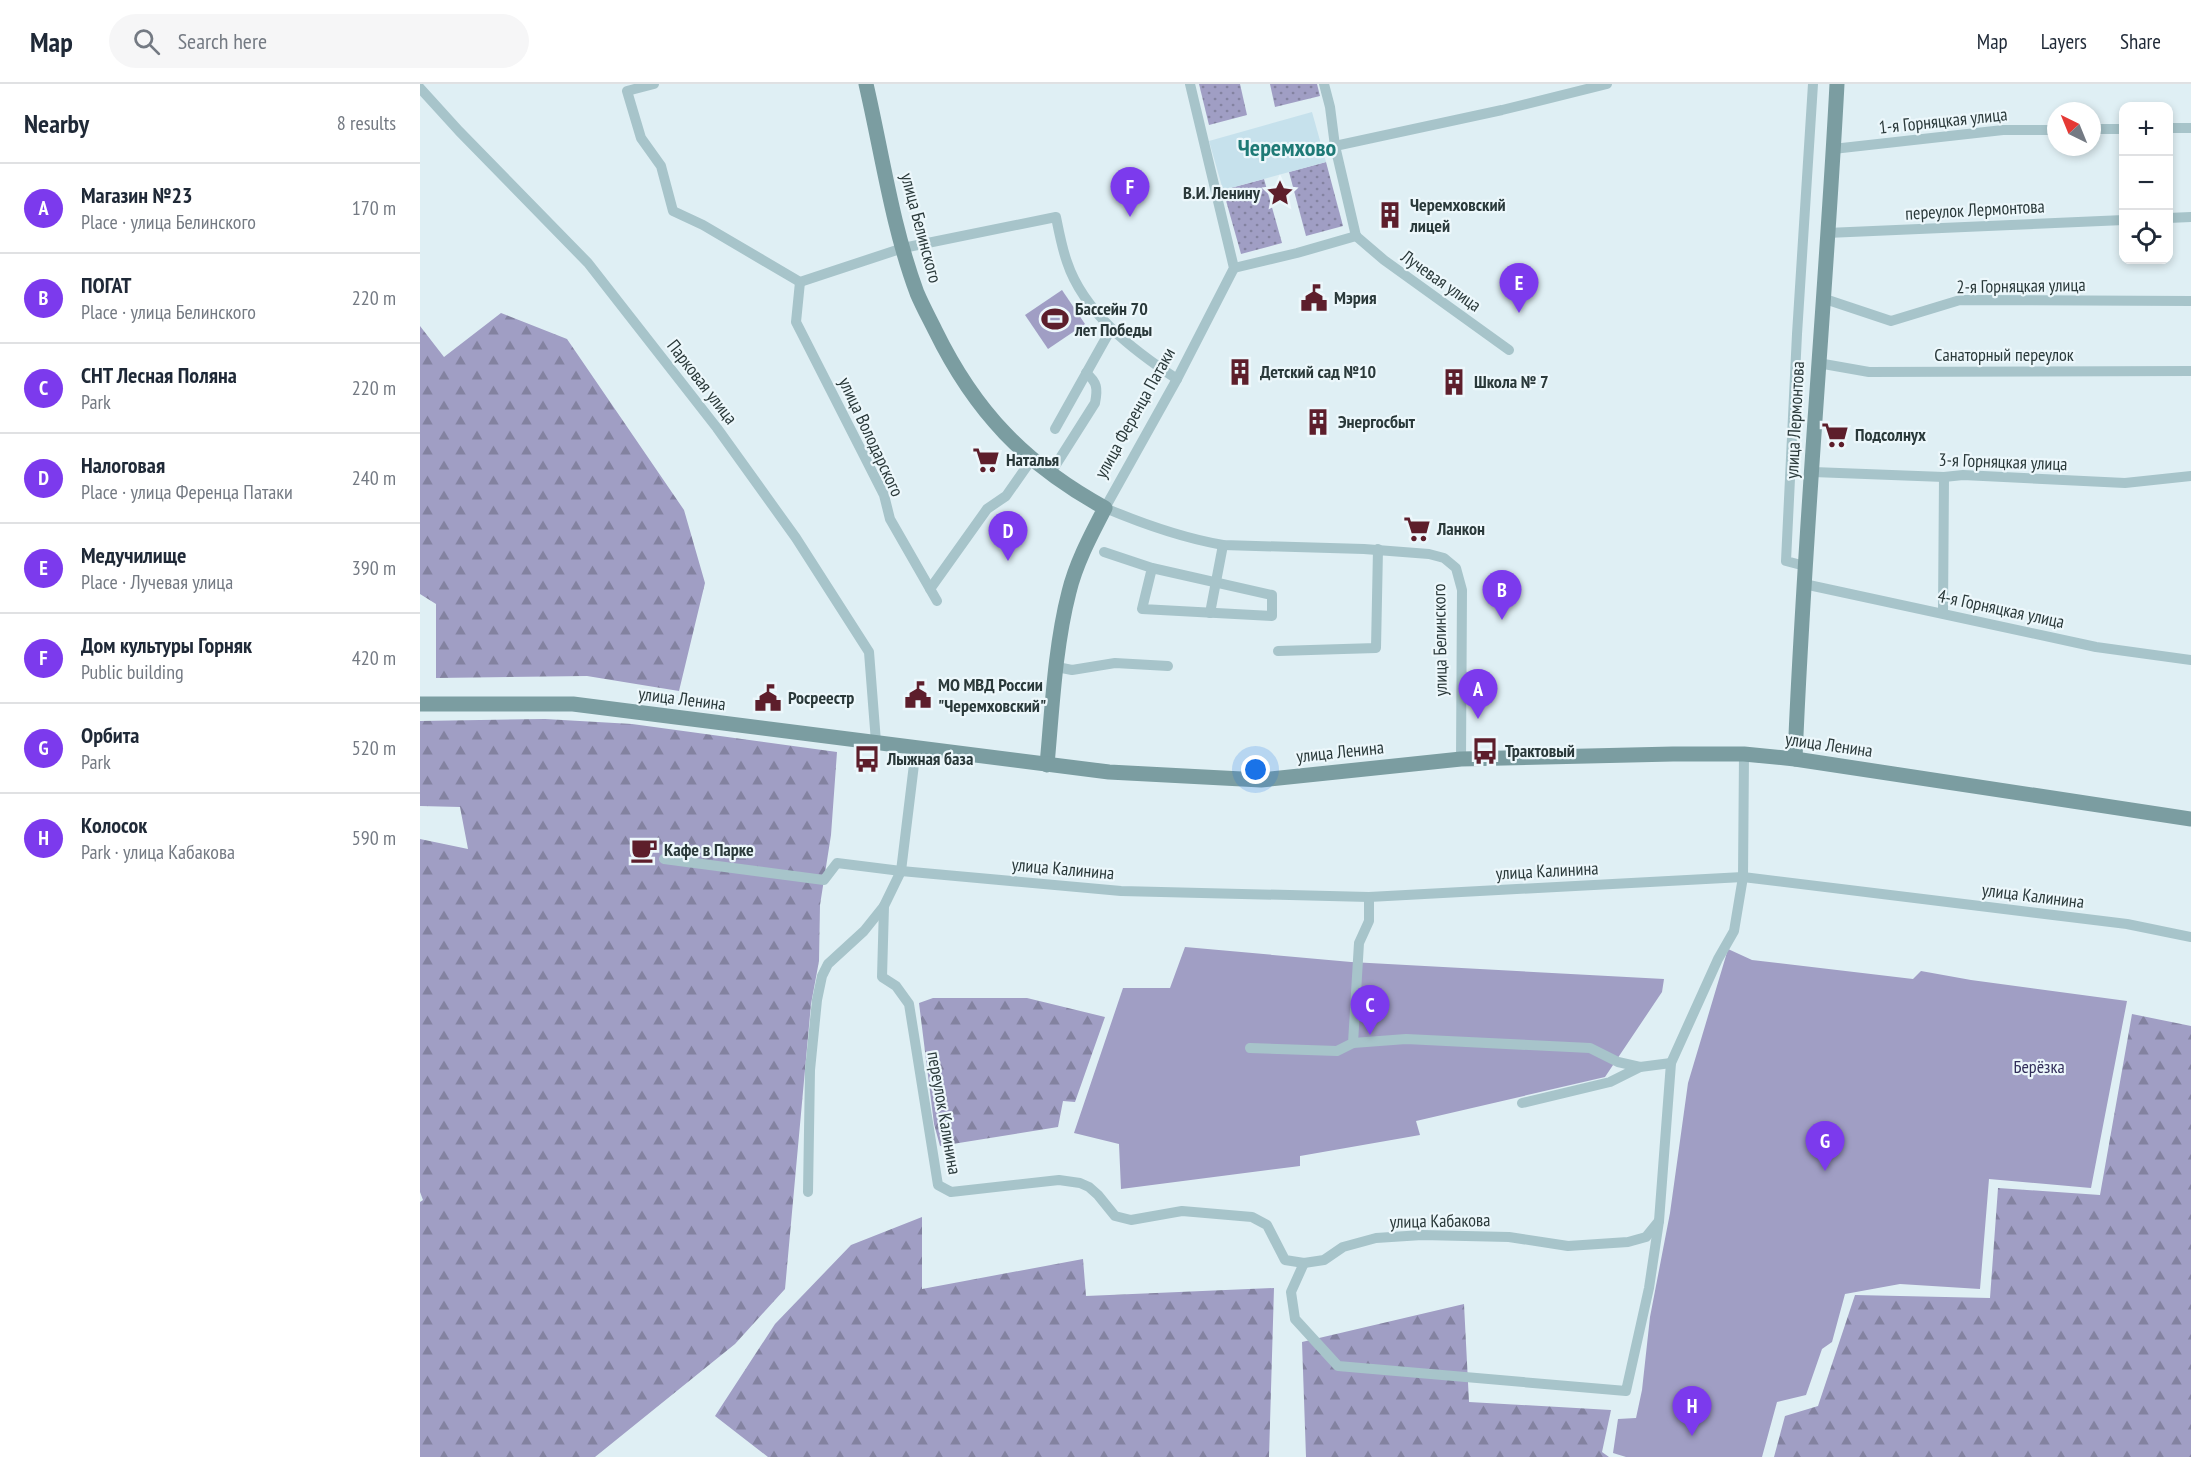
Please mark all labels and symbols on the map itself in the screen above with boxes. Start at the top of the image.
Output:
street label: 1-я Горняцкая улица [1878,102,2008,139]
north arrow [2047,102,2101,156]
district label: Черемхово [1238,132,1337,163]
pin: F [1110,168,1150,217]
street label: улица Белинского [896,170,947,286]
place icon: В.И. Ленину [1265,178,1295,208]
place label: В.И. Ленину [1183,181,1261,204]
place label: Черемховский лицей [1409,193,1506,237]
street label: переулок Лермонтова [1905,194,2045,225]
building icon: Черемховский лицей [1375,200,1405,230]
street label: Лучевая улица [1396,244,1486,317]
pin: E [1500,264,1538,313]
street label: 2-я Горняцкая улица [1956,273,2086,298]
public building icon: Мэрия [1299,283,1329,313]
place label: Мэрия [1334,286,1376,309]
place label: Бассейн 70 лет Победы [1074,297,1152,341]
sports icon: Бассейн 70 лет Победы [1040,304,1070,334]
street label: Парковая улица [662,335,743,429]
street label: улица Ференца Патаки [1089,343,1180,482]
street label: Санаторный переулок [1934,343,2074,366]
building icon: Детский сад №10 [1225,357,1255,387]
place label: Детский сад №10 [1260,360,1376,383]
street label: улица Лермонтова [1780,361,1809,479]
building icon: Школа № 7 [1439,367,1469,397]
place label: Школа № 7 [1474,370,1549,393]
street label: улица Володарского [834,374,909,500]
building icon: Энергосбыт [1303,407,1333,437]
place label: Энергосбыт [1338,410,1416,433]
supermarket icon: Подсолнух [1820,420,1850,450]
place label: Подсолнух [1855,423,1926,446]
supermarket icon: Наталья [971,445,1001,475]
place label: Наталья [1006,448,1059,471]
street label: 3-я Горняцкая улица [1938,448,2068,475]
pin: D [988,512,1028,561]
supermarket icon: Ланкон [1402,514,1432,544]
place label: Ланкон [1436,517,1485,540]
pin: B [1482,570,1522,620]
street label: улица Белинского [1427,583,1452,697]
street label: 4-я Горняцкая улица [1936,584,2067,633]
pin: A [1458,670,1498,719]
place label: МО МВД России "Черемховский" [938,673,1046,717]
public building icon: МО МВД России "Черемховский" [903,680,933,710]
street label: улица Ленина [637,682,727,715]
public building icon: Росреестр [753,683,783,713]
place label: Росреестр [788,686,854,709]
street label: улица Ленина [1784,727,1874,762]
street label: улица Ленина [1295,735,1385,768]
bus stop icon: Трактовый [1470,736,1500,766]
place label: Трактовый [1505,739,1575,762]
bus stop icon: Лыжная база [852,744,882,774]
place label: Лыжная база [886,747,973,770]
your location [1241,755,1270,784]
cafe icon: Кафе в Парке [629,835,659,865]
place label: Кафе в Парке [664,838,754,861]
street label: улица Калинина [1011,853,1115,884]
street label: улица Калинина [1495,856,1599,885]
street label: улица Калинина [1981,878,2085,913]
pin: C [1350,986,1390,1035]
street label: переулок Калинина [922,1050,967,1176]
park label: Берёзка [2013,1055,2065,1078]
pin: G [1806,1122,1844,1171]
street label: улица Кабакова [1389,1208,1491,1233]
pin: H [1672,1386,1712,1436]

